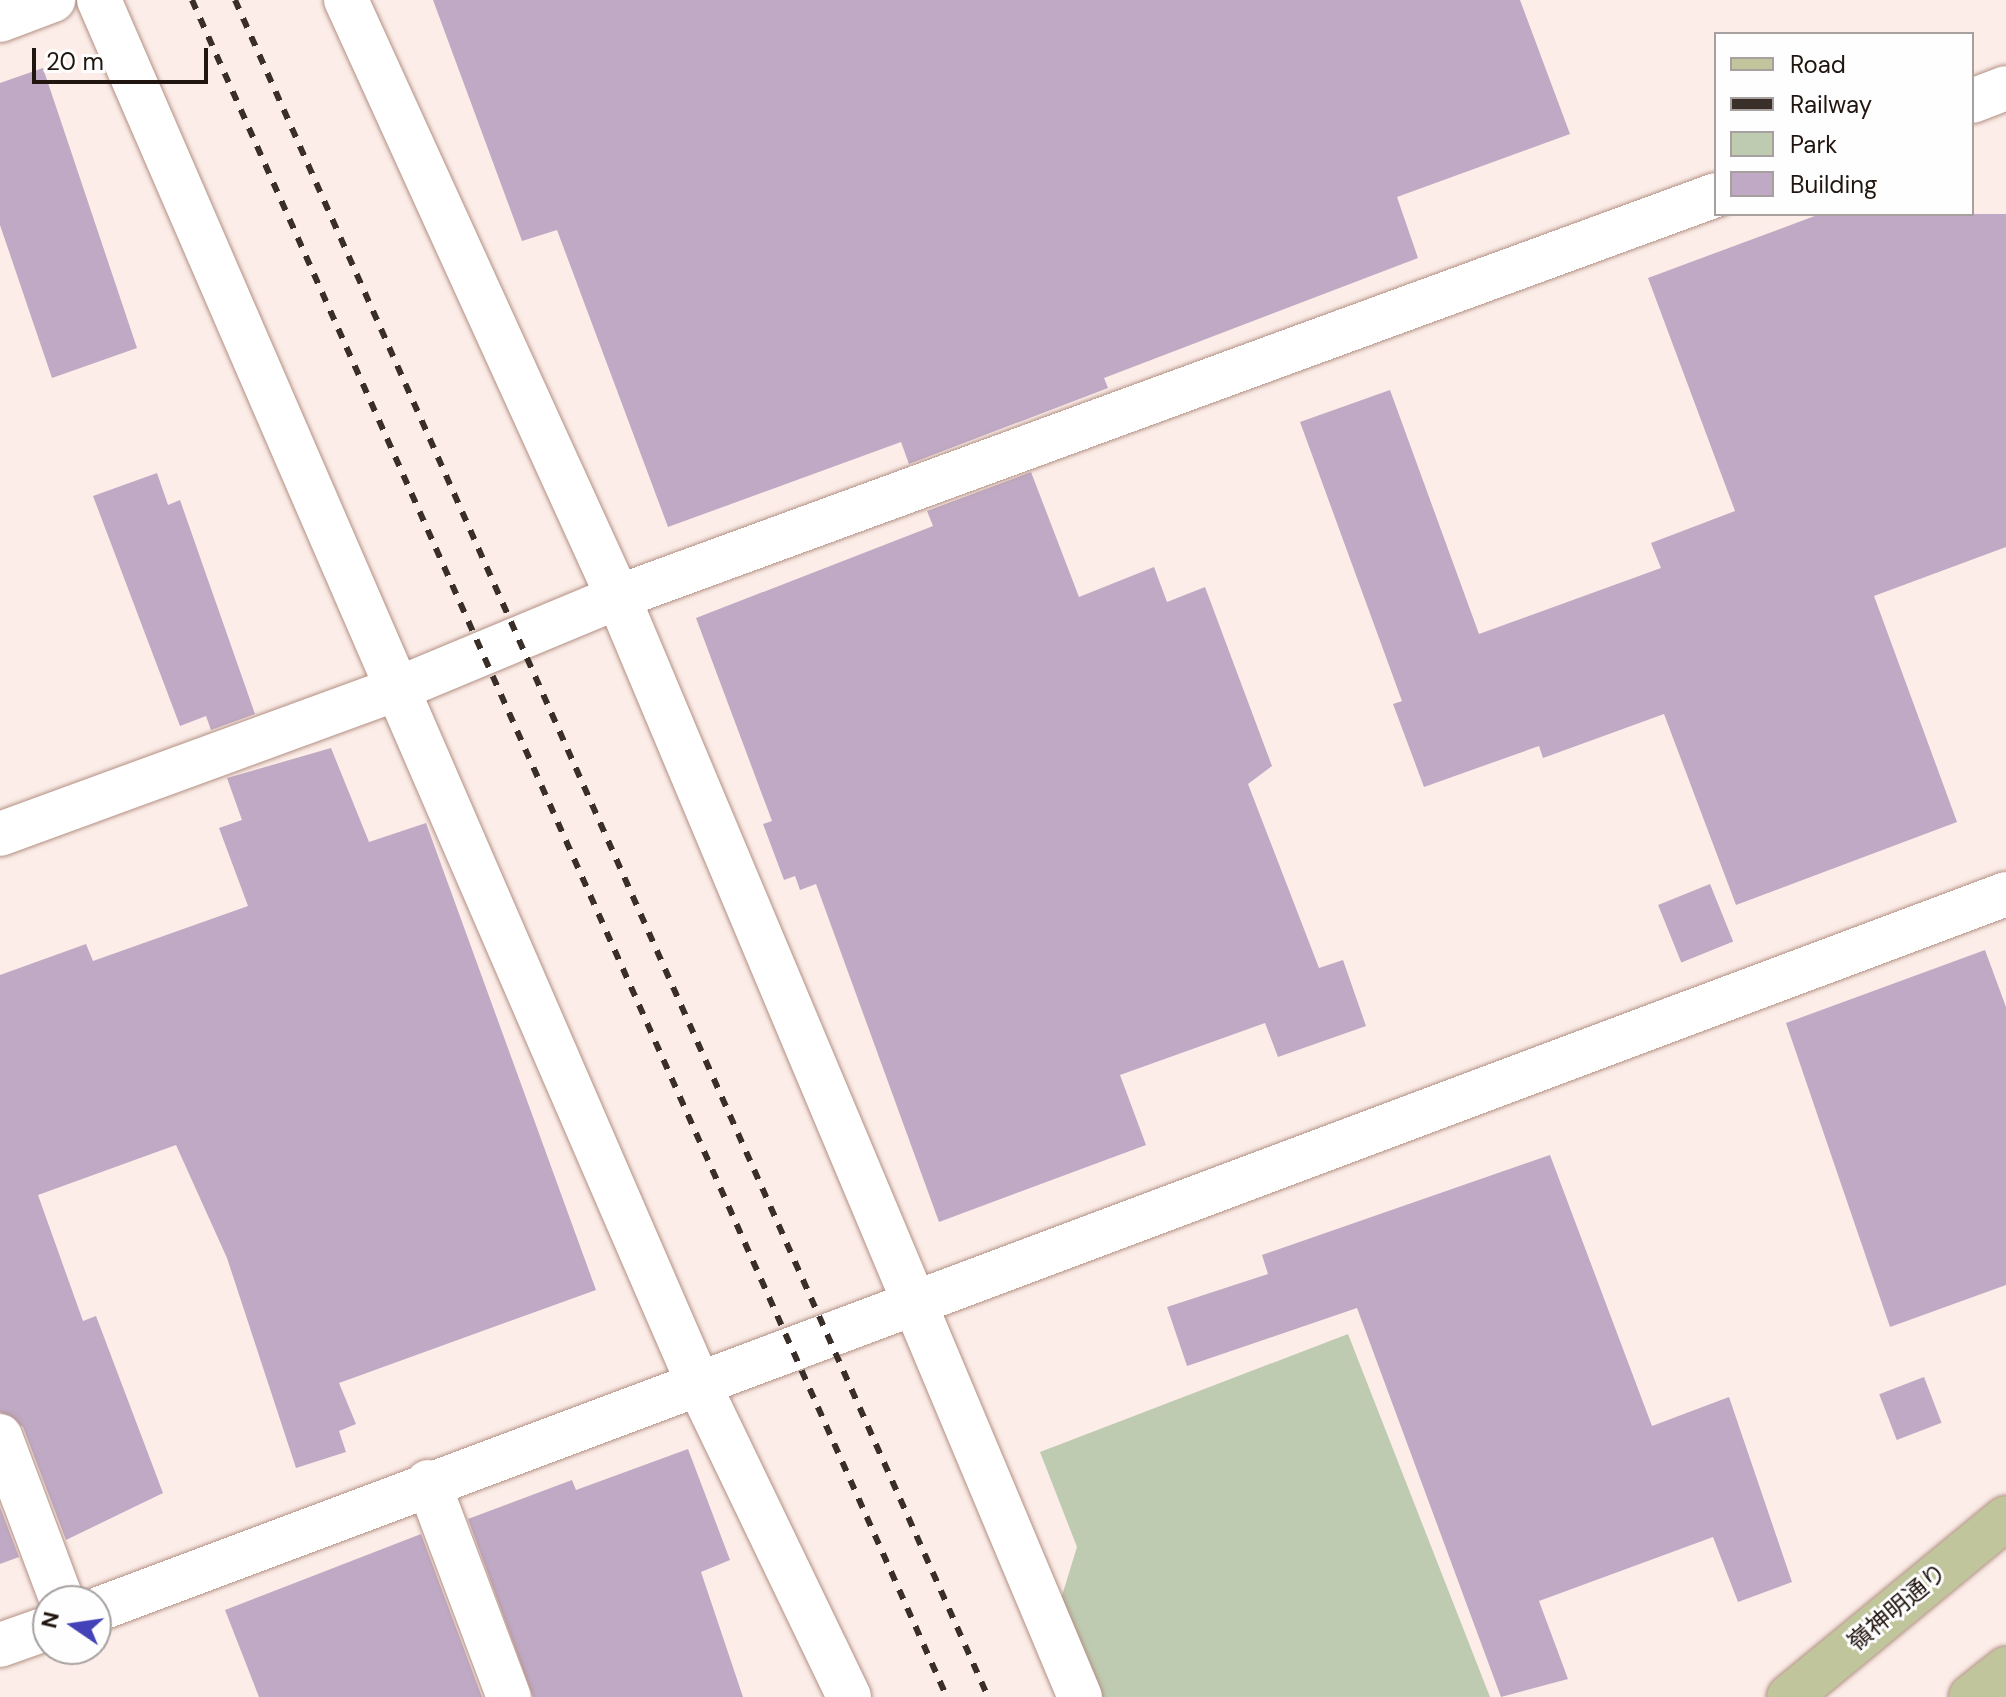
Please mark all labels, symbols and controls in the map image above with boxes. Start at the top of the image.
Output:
scale bar [36,32,212,82]
legend [1714,32,1974,216]
text: 20 m [46,46,104,77]
text: Road [1790,49,1846,80]
text: Railway [1790,89,1872,120]
text: Park [1790,129,1837,160]
text: Building [1790,169,1877,200]
street label: 嶺神明通り [1842,1557,1952,1657]
north arrow [32,1585,112,1665]
text: N [34,1609,66,1631]

